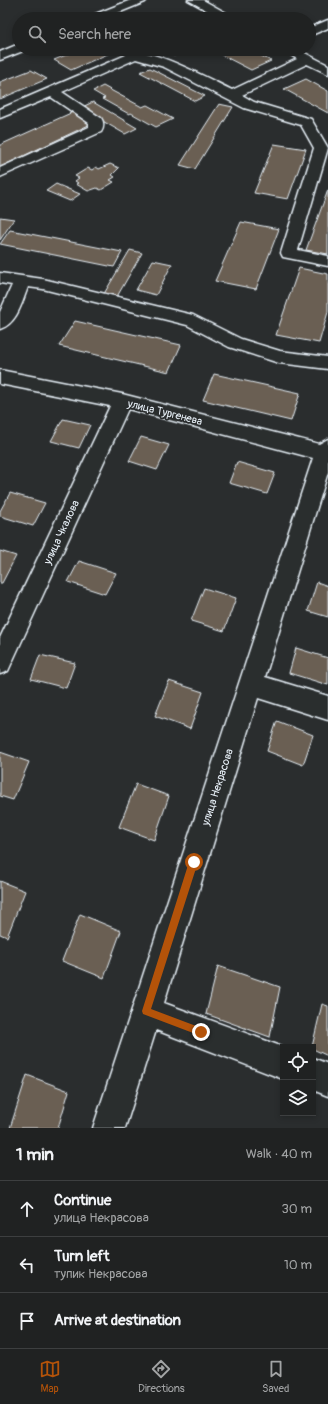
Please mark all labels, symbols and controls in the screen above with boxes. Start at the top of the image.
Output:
search box [12,12,316,56]
icon: search [26,23,48,45]
text: Search here [58,25,131,44]
street label: улица Тургенева [125,397,204,428]
street label: улица Чкалова [40,498,82,567]
street label: улица Некрасова [199,747,236,828]
route start [185,853,203,871]
route end [192,1023,210,1041]
map controls [280,1044,316,1116]
button: locate [280,1044,316,1080]
button: layers [280,1080,316,1116]
text: 1 min [16,1144,54,1165]
text: Walk · 40 m [246,1146,312,1162]
text: Continue [54,1191,112,1210]
icon: ahead [16,1198,38,1220]
text: 30 m [282,1201,312,1217]
text: улица Некрасова [54,1210,149,1226]
text: Turn left [54,1247,110,1266]
icon: left [16,1254,38,1276]
text: 10 m [284,1257,312,1273]
text: тупик Некрасова [54,1266,148,1282]
icon: arrive [16,1310,38,1332]
text: Arrive at destination [54,1311,181,1330]
tab: Map [39,1358,61,1395]
tab: Directions [138,1358,185,1395]
tab: Saved [262,1358,289,1395]

